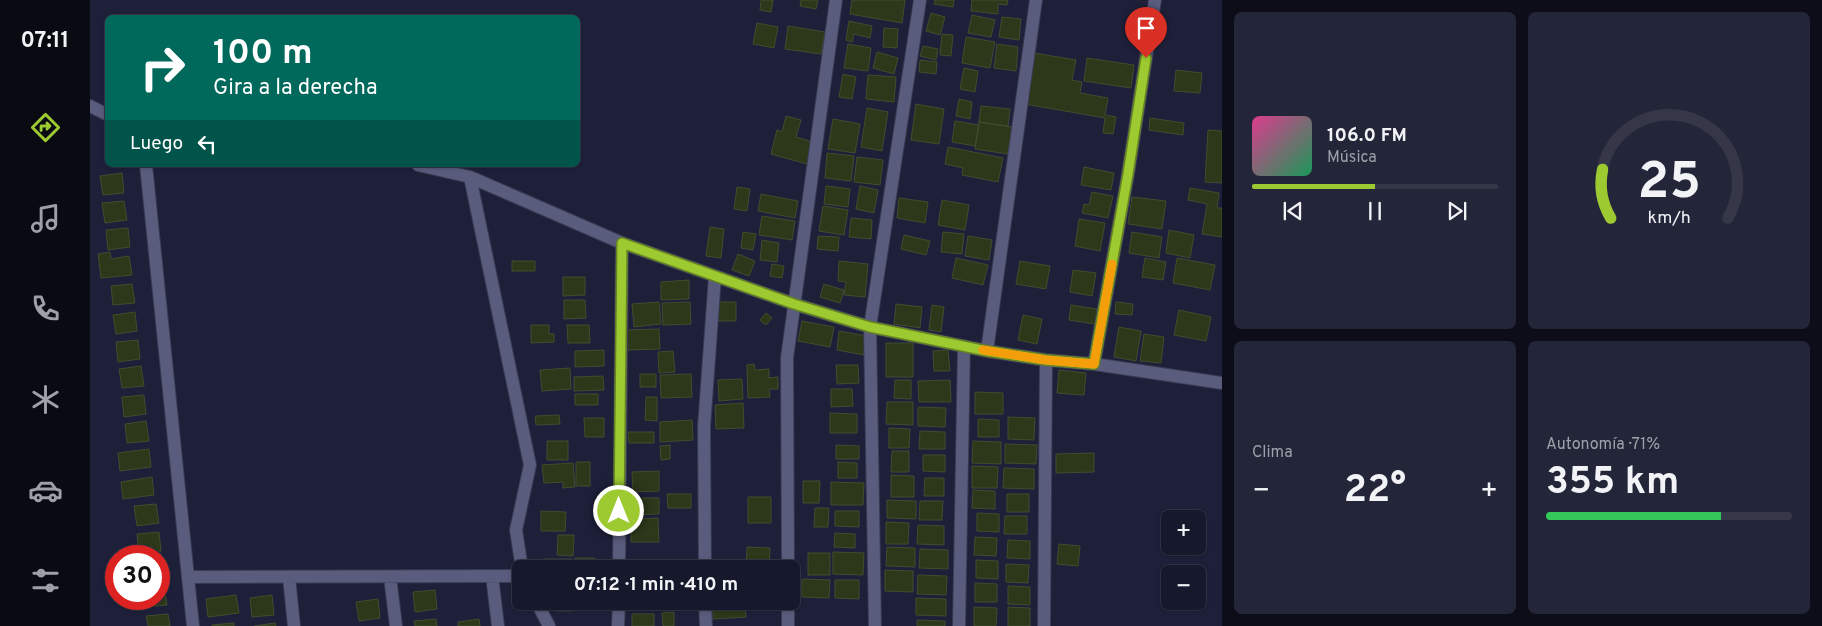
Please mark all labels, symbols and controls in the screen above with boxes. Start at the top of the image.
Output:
pin [1125,7,1167,58]
icon: arrive [1132,14,1160,42]
text: 07:11 [21,28,69,55]
text: 100 m [213,32,313,76]
icon: right [130,35,195,100]
text: Gira a la derecha [213,75,378,102]
icon: directions [28,110,63,145]
text: 106.0 FM [1327,124,1407,148]
icon: left [193,130,221,158]
text: Luego [130,132,183,156]
text: Música [1327,148,1377,168]
text: 25 [1637,151,1701,217]
icon: previous [1279,197,1307,225]
icon: pause [1361,197,1389,225]
icon: next [1443,197,1471,225]
icon: music [28,201,63,236]
text: km/h [1647,207,1691,230]
icon: phone [28,291,63,326]
icon: climate [28,382,63,417]
text: Autonomía · 71% [1546,435,1660,455]
text: Clima [1252,443,1293,463]
text: 355 km [1546,459,1679,508]
text: 22° [1344,467,1406,516]
icon: car [28,473,63,508]
text: − [1252,474,1270,510]
text: + [1480,474,1498,510]
position arrow [592,484,644,536]
map controls [1161,510,1206,610]
button: + [1161,510,1206,555]
speed limit sign: 30 [105,545,170,610]
icon: filters [28,563,63,598]
button: − [1161,565,1206,610]
text: 07:12 · 1 min · 410 m [574,573,738,597]

